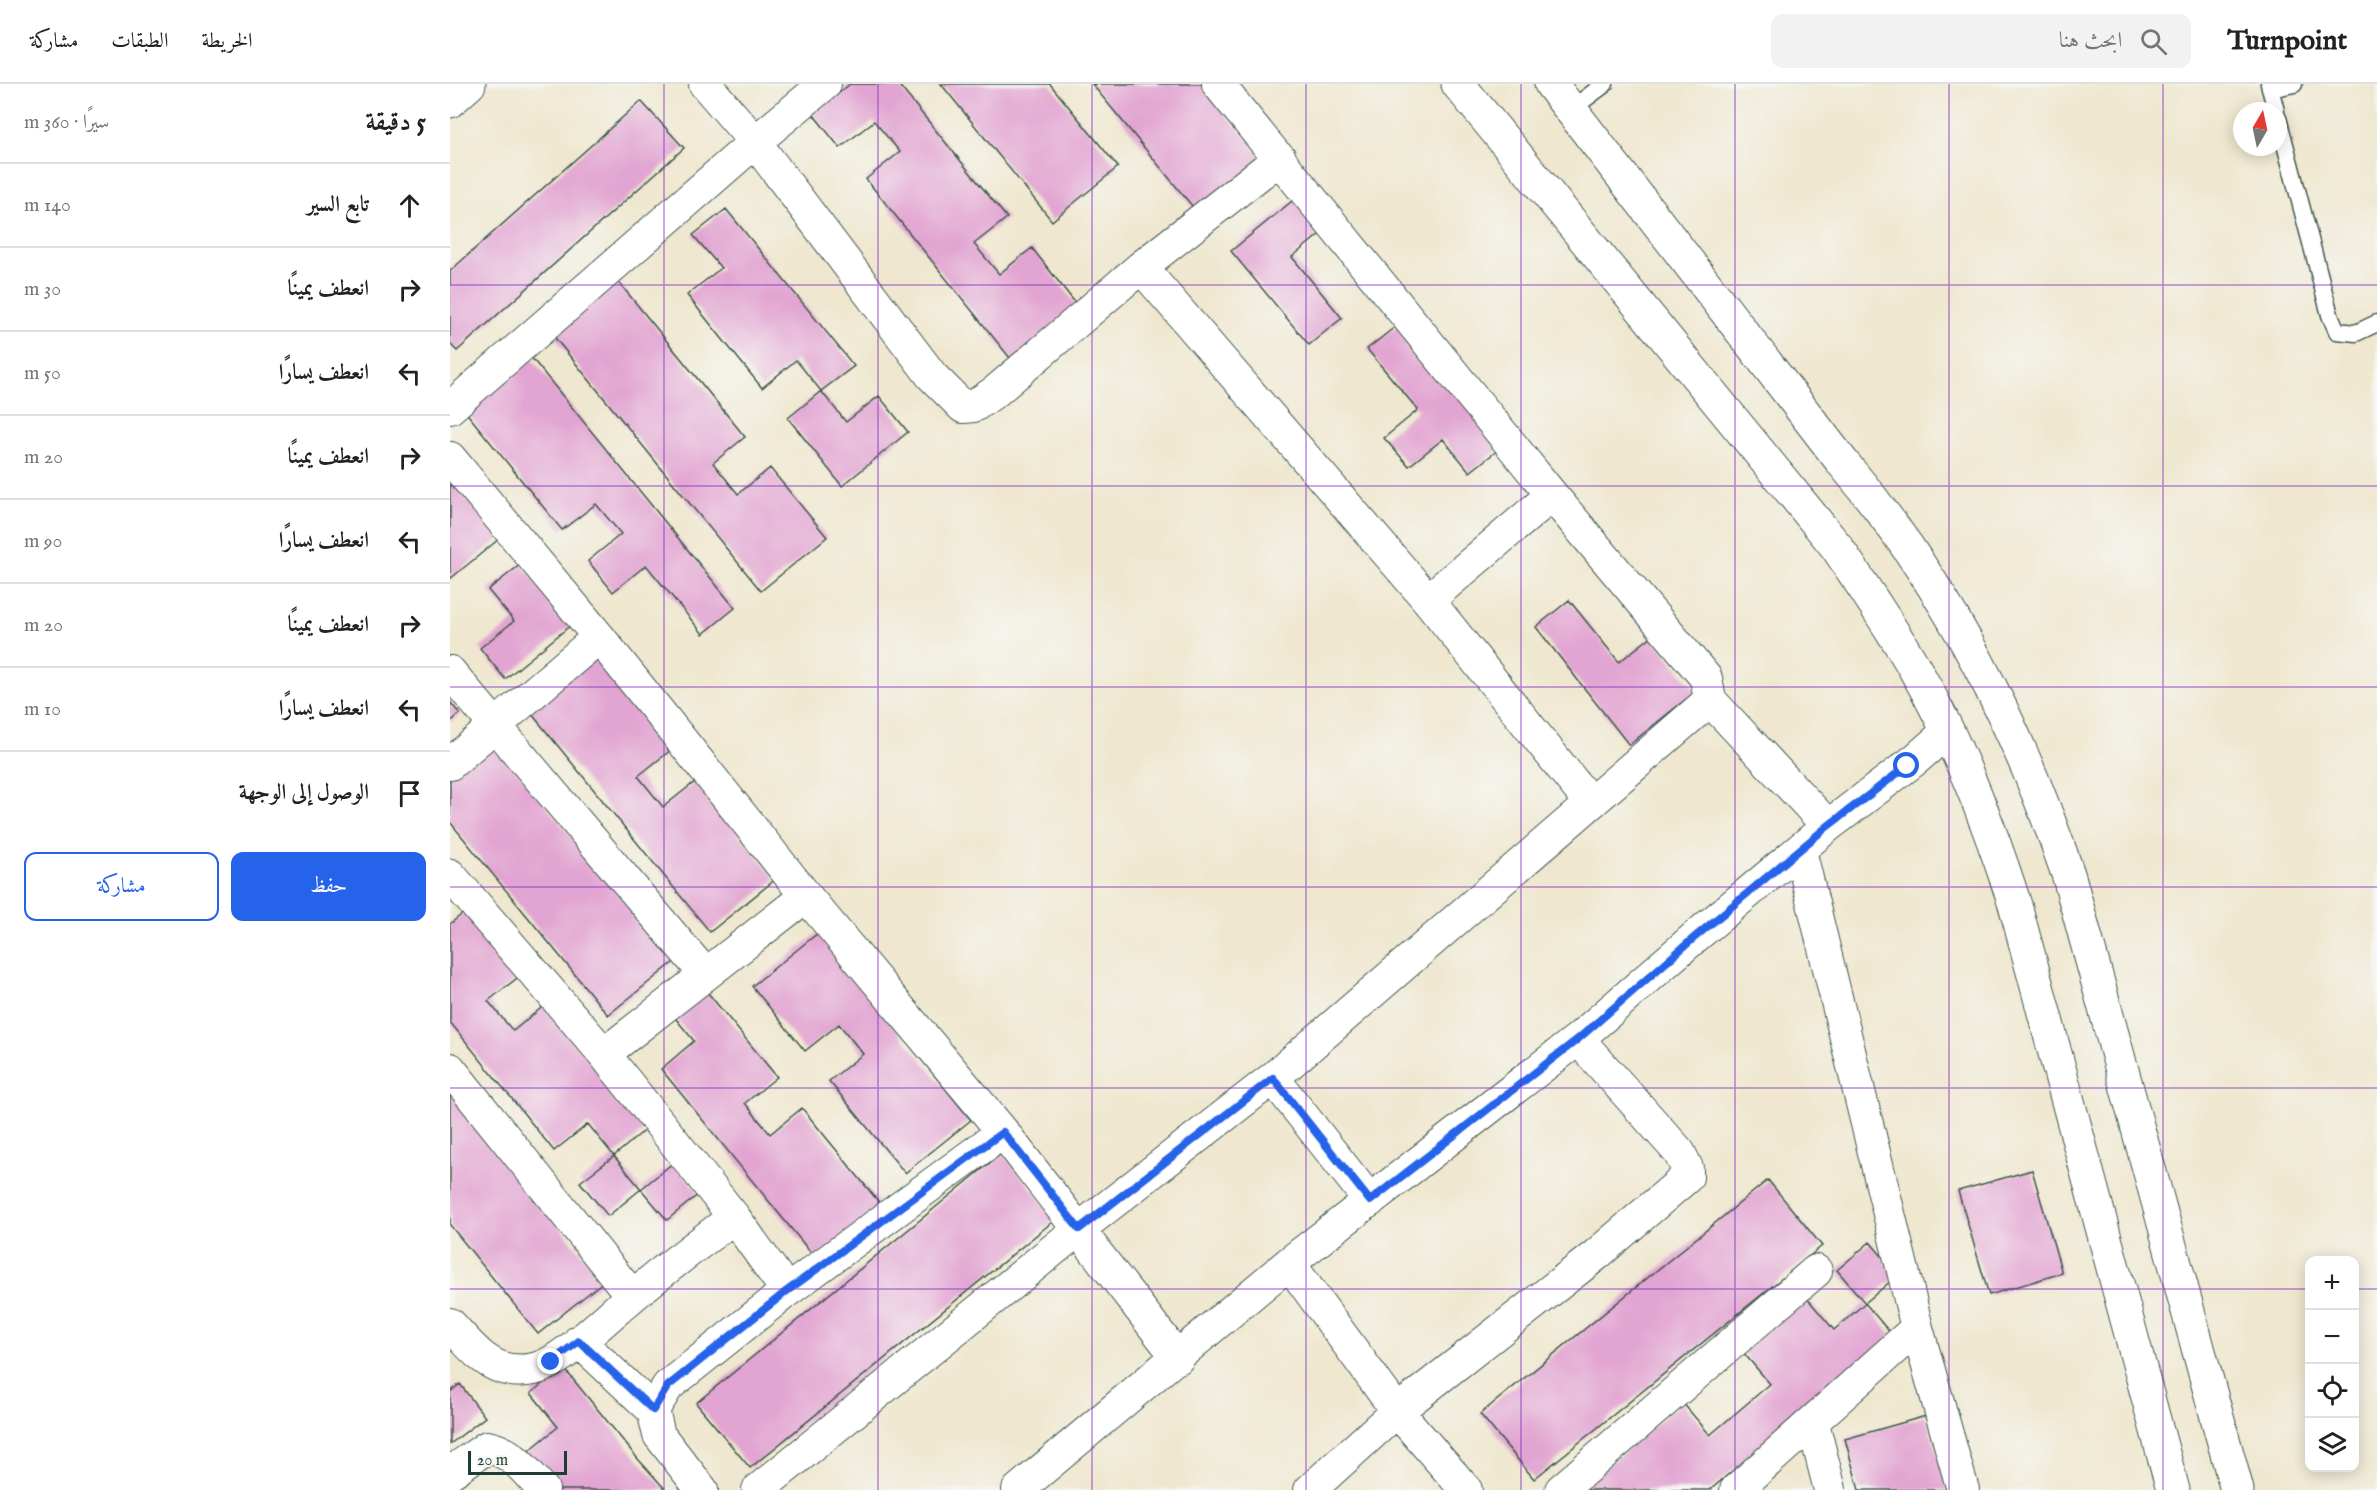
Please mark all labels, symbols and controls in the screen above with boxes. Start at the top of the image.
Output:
search box [1771,14,2191,68]
text: Turnpoint [2227,24,2347,59]
icon: search [2137,25,2170,58]
text: ابحث هنا [2059,27,2122,55]
text: مشاركة [30,28,78,55]
text: الطبقات [111,28,168,55]
text: الخريطة [201,28,253,55]
north arrow [2233,102,2287,156]
text: 5 دقيقة [366,106,426,139]
text: سيرًا · 360 m [24,110,109,135]
icon: ahead [393,189,426,222]
text: تابع السير [307,191,369,219]
text: 140 m [24,193,71,218]
icon: right [393,273,426,306]
text: انعطف يمينًا [288,275,369,303]
text: 30 m [24,277,61,302]
icon: left [393,357,426,390]
text: انعطف يسارًا [279,359,369,387]
text: 50 m [24,361,61,386]
icon: right [393,441,426,474]
text: انعطف يمينًا [288,443,369,471]
text: 20 m [24,445,63,470]
icon: left [393,525,426,558]
text: انعطف يسارًا [279,527,369,555]
text: 90 m [24,529,62,554]
icon: right [393,609,426,642]
text: انعطف يمينًا [288,611,369,639]
text: 20 m [24,613,63,638]
icon: left [393,693,426,726]
text: انعطف يسارًا [279,695,369,723]
text: 10 m [24,697,61,722]
route start [1893,752,1919,778]
icon: arrive [393,777,426,810]
text: الوصول إلى الوجهة [239,779,369,807]
button: مشاركة [24,852,219,921]
button: حفظ [231,852,426,921]
map controls [2305,1256,2359,1472]
button: + [2305,1256,2359,1310]
button: − [2305,1310,2359,1364]
route end [537,1348,563,1374]
button: locate [2305,1364,2359,1418]
button: layers [2305,1418,2359,1472]
scale bar [468,1448,567,1476]
text: 20 m [477,1451,508,1471]

